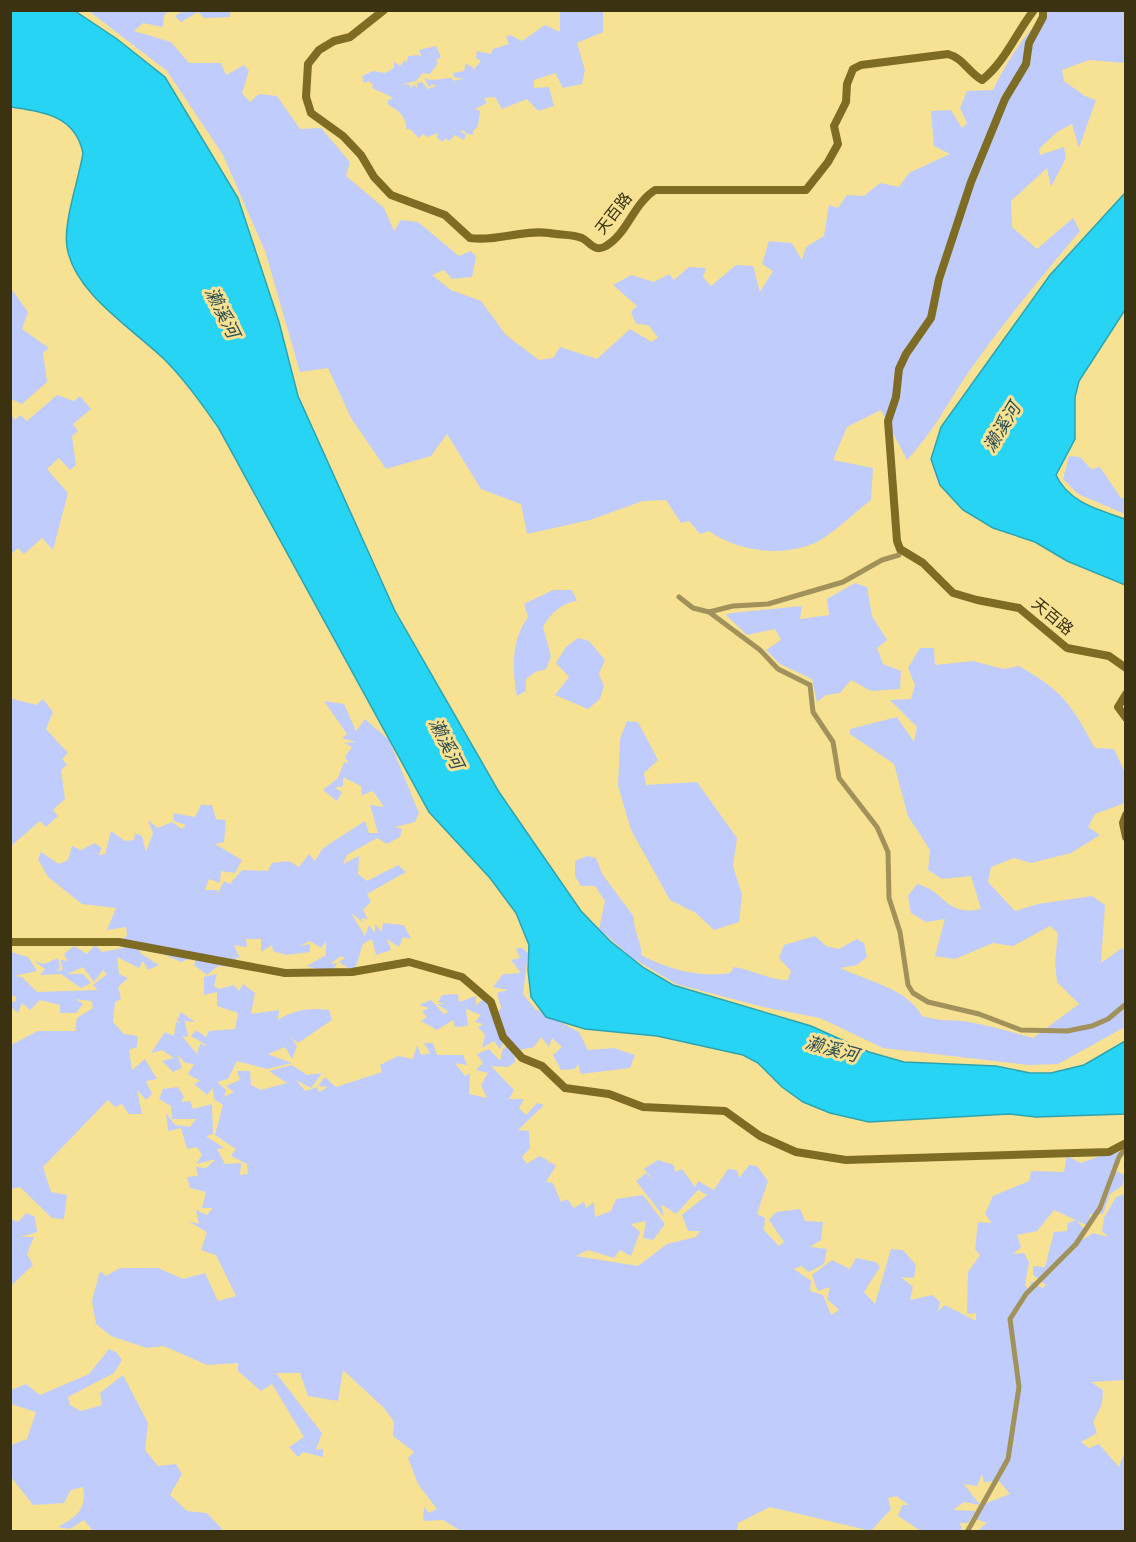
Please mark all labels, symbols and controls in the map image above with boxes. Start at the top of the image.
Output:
street label: 天百路 [590,188,636,238]
water label: 濑溪河 [201,283,246,344]
water label: 濑溪河 [978,396,1026,456]
street label: 天百路 [1028,593,1078,639]
water label: 濑溪河 [425,714,470,775]
water label: 濑溪河 [803,1030,864,1066]

